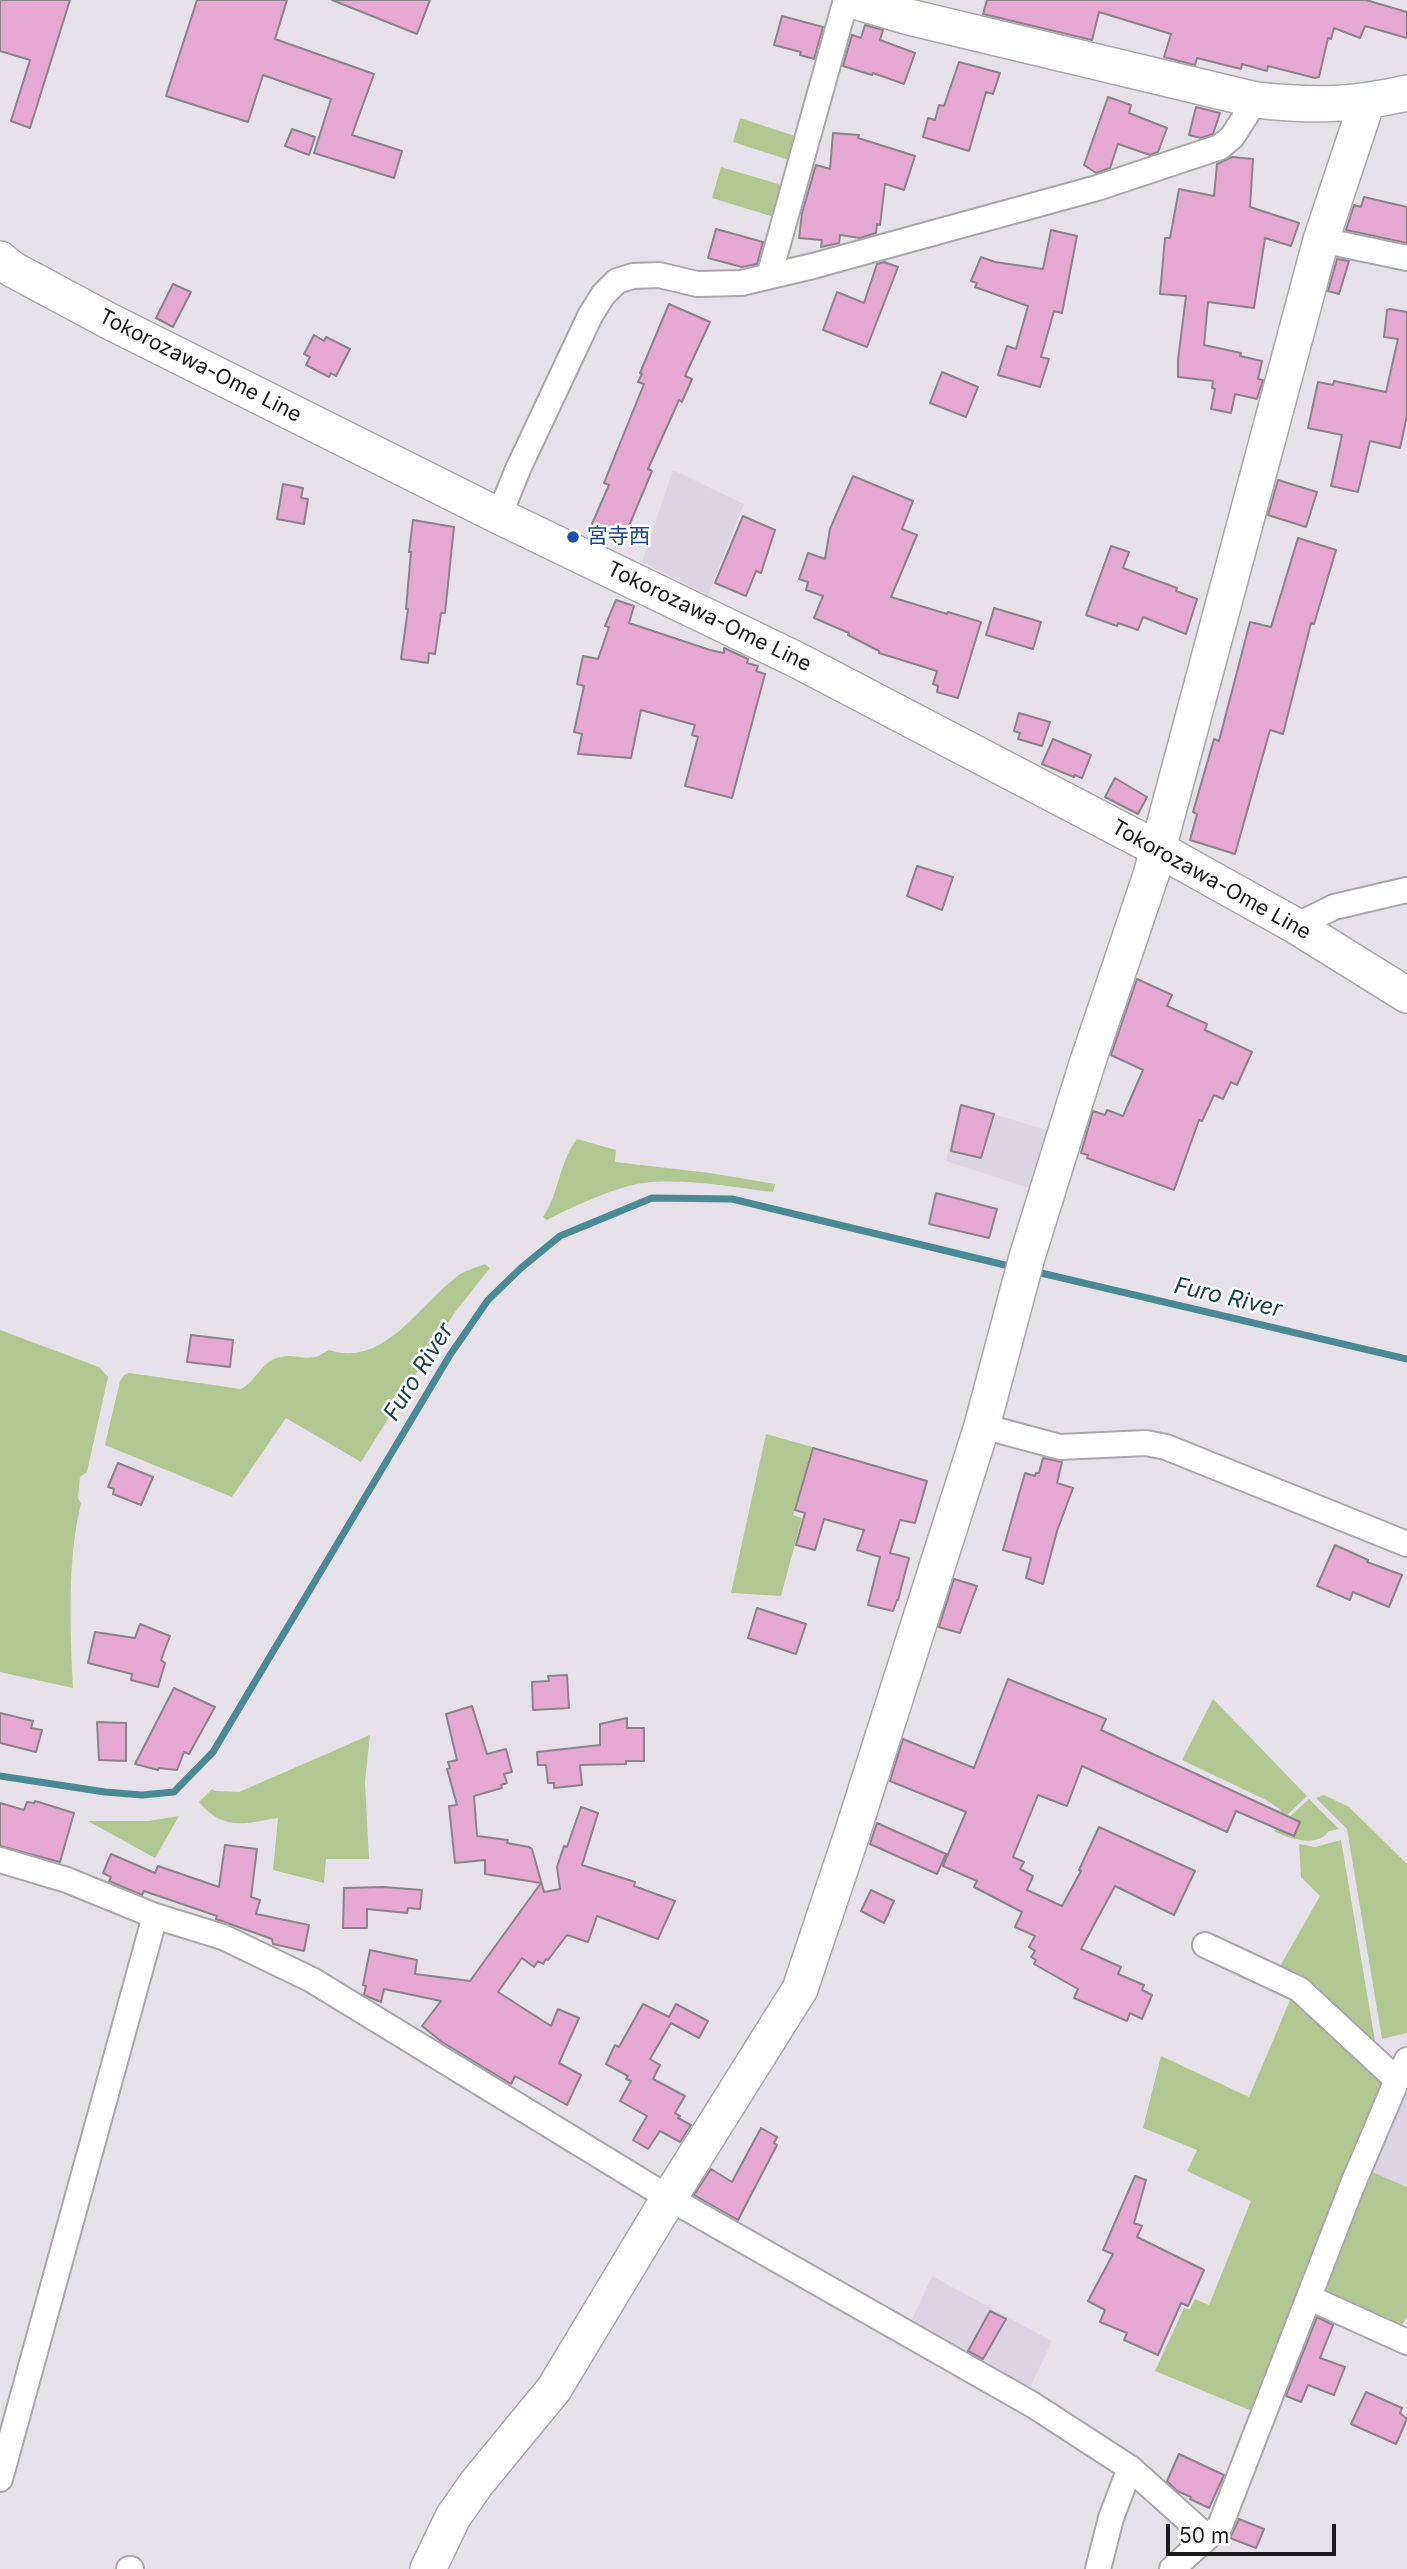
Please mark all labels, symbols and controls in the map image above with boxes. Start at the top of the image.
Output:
street label: Tokorozawa-Ome Line [94,304,306,428]
place label: 宮寺西 [587,524,650,550]
marker: 宮寺西 [565,529,581,545]
street label: Tokorozawa-Ome Line [603,557,815,677]
street label: Tokorozawa-Ome Line [1107,815,1315,945]
water label: Furo River [1171,1272,1285,1324]
water label: Furo River [378,1318,460,1426]
scale bar [1169,2510,1339,2554]
text: 50 m [1179,2523,1229,2548]

